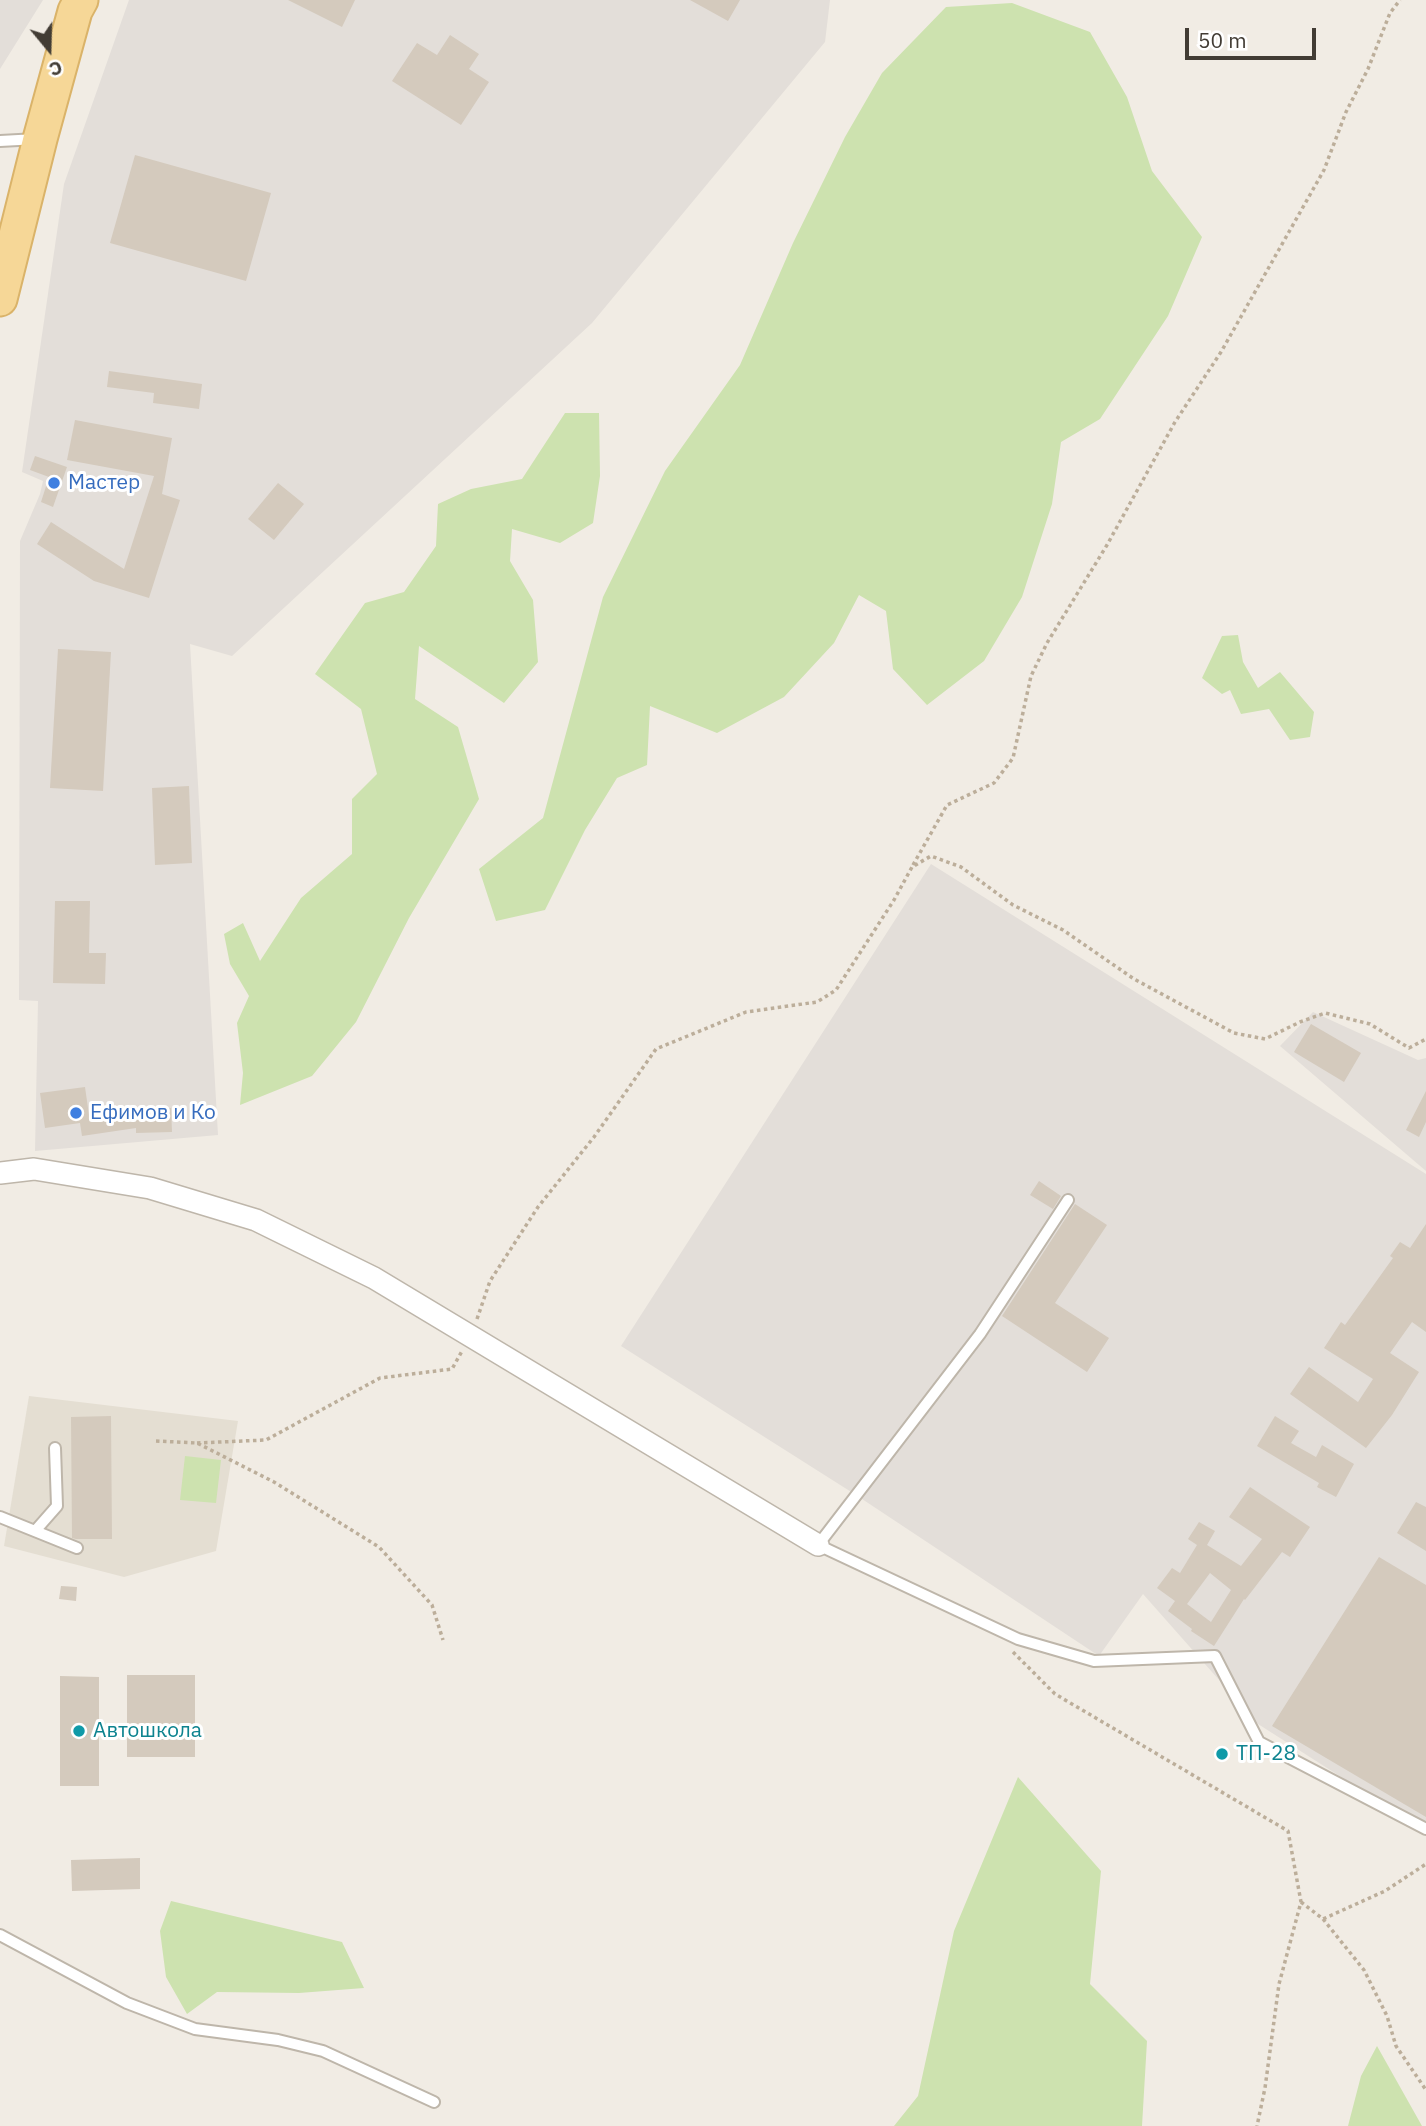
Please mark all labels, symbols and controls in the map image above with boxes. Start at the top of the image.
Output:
north arrow [14,14,84,84]
scale bar [1188,14,1319,58]
text: 50 m [1198,26,1247,54]
text: С [46,55,66,82]
place label: Мастер [68,470,140,496]
marker: Мастер [46,475,62,491]
place label: Ефимов и Ко [90,1100,216,1126]
marker: Ефимов и Ко [68,1105,84,1121]
place label: Автошкола [93,1718,202,1744]
marker: Автошкола [71,1723,87,1739]
place label: ТП-28 [1236,1741,1296,1767]
marker: ТП-28 [1214,1746,1230,1762]

